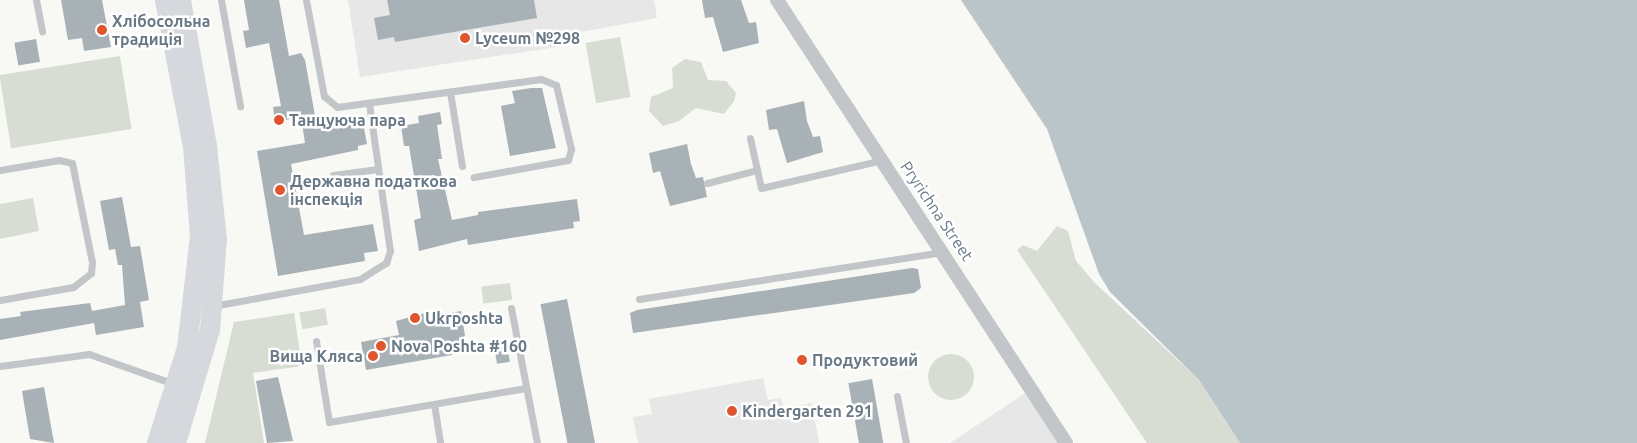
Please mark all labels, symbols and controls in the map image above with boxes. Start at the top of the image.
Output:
place label: Хлібосольна традиція [112,11,210,49]
marker: Хлібосольна традиція [96,24,108,36]
place label: Lyceum №298 [475,28,580,48]
marker: Lyceum №298 [459,32,471,44]
place label: Танцуюча пара [289,110,406,130]
marker: Танцуюча пара [273,114,285,126]
street label: Pryrichna Street [897,158,977,264]
place label: Державна податкова інспекція [290,171,457,209]
marker: Державна податкова інспекція [274,184,286,196]
place label: Ukrposhta [425,308,503,328]
marker: Ukrposhta [409,312,421,324]
place label: Nova Poshta #160 [391,336,527,356]
marker: Nova Poshta #160 [375,340,387,352]
place label: Вища Кляса [270,346,363,366]
marker: Вища Кляса [367,350,379,362]
place label: Продуктовий [812,350,918,370]
marker: Продуктовий [796,354,808,366]
place label: Kindergarten 291 [742,401,873,421]
marker: Kindergarten 291 [726,405,738,417]

